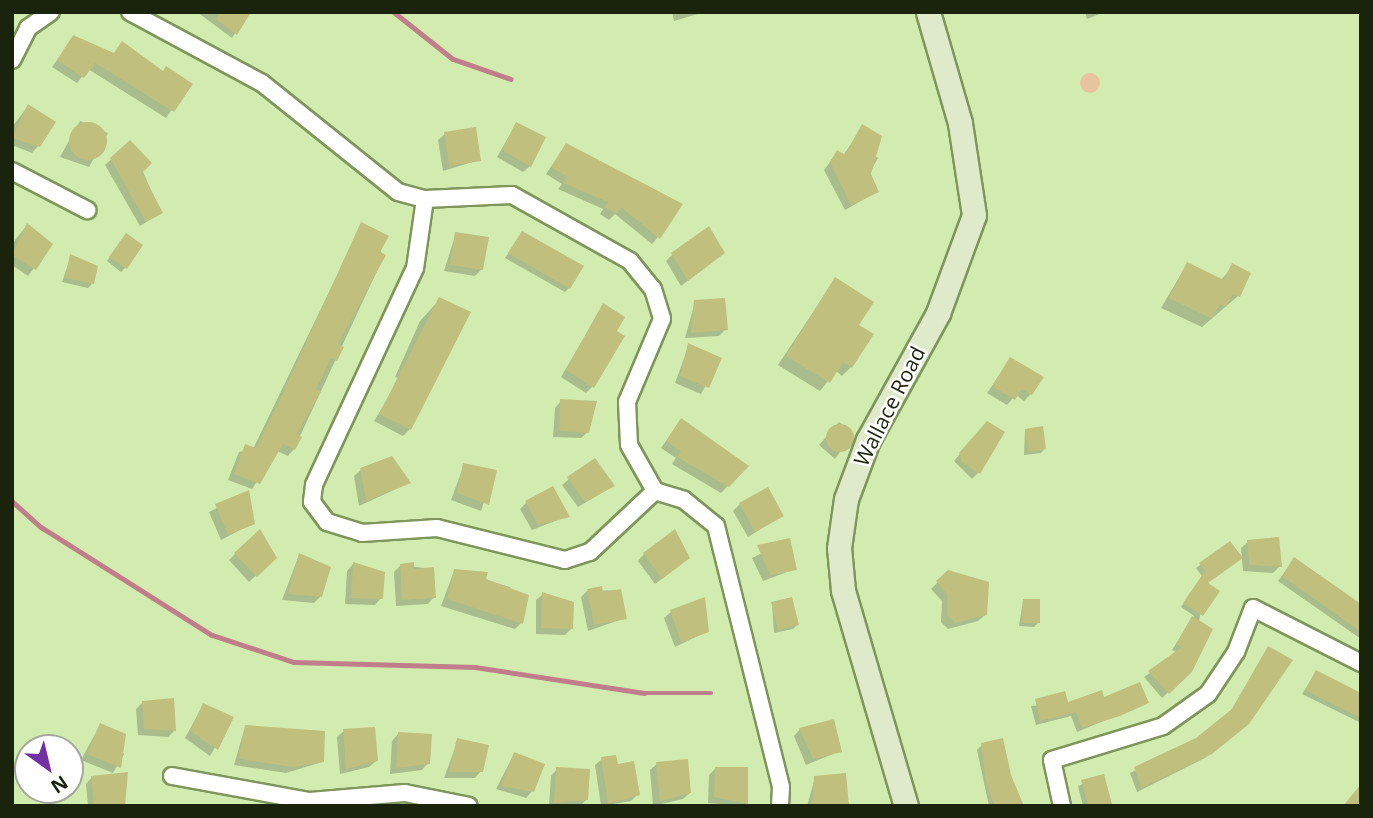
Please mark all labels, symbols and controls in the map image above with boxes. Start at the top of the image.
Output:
street label: Wallace Road [848,342,930,470]
north arrow [14,734,84,804]
text: N [46,770,73,800]

